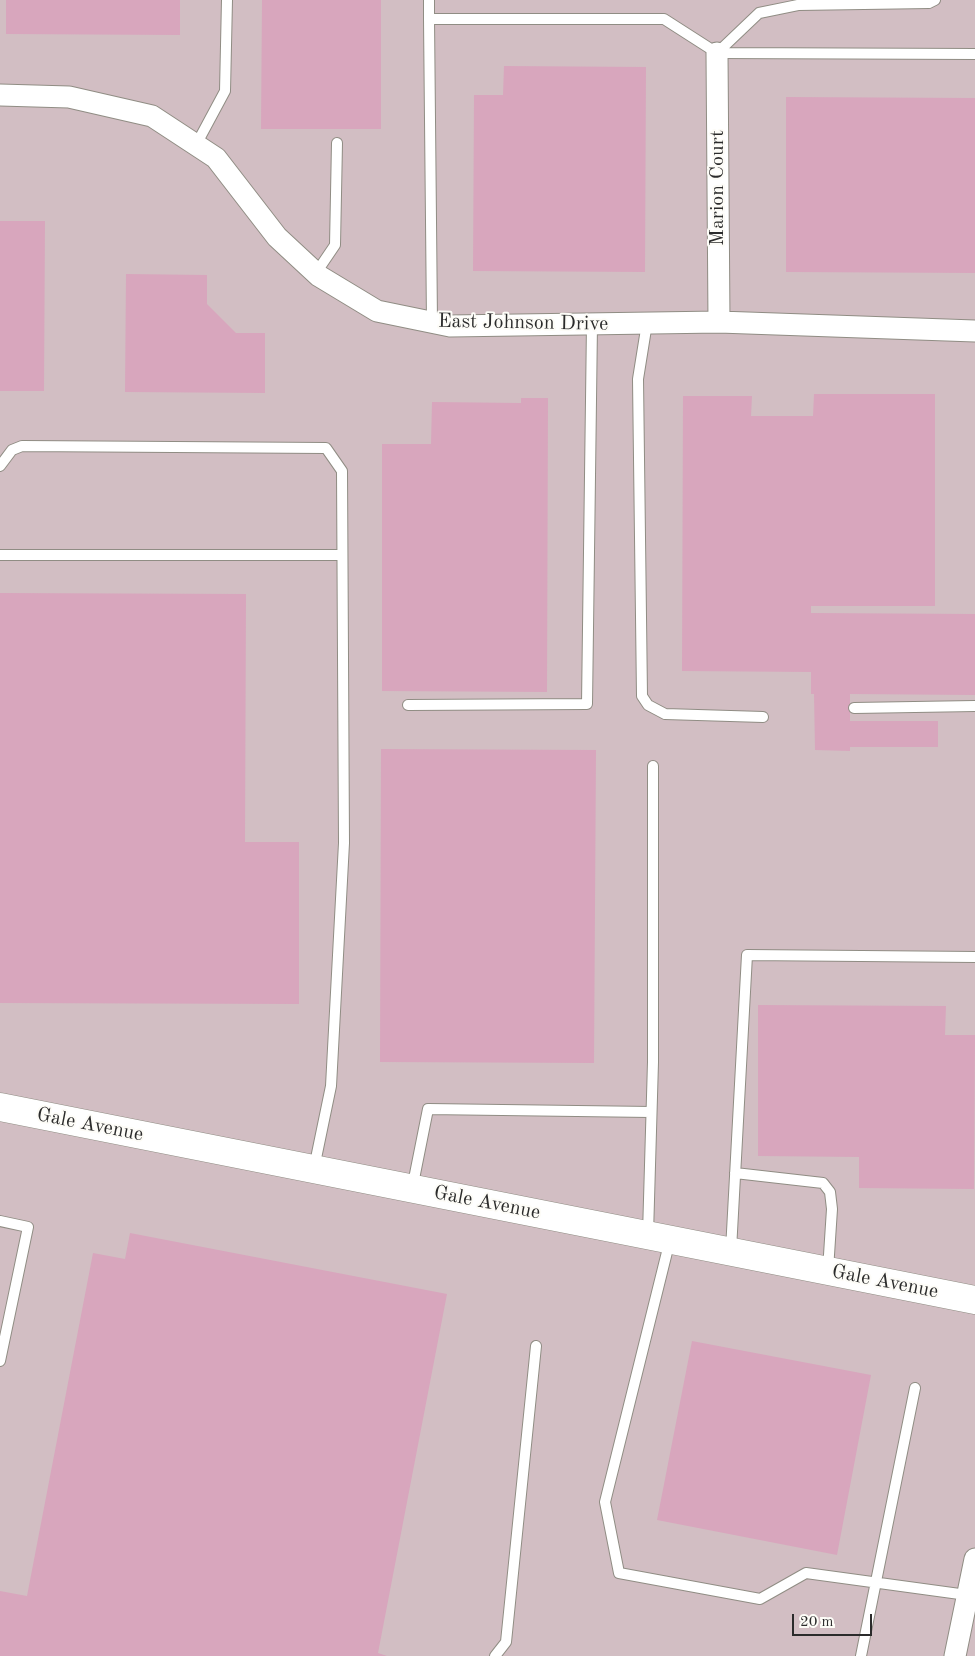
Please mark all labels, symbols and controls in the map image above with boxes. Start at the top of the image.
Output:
street label: Marion Court [706,130,730,246]
street label: East Johnson Drive [438,310,608,336]
street label: Gale Avenue [35,1103,145,1147]
street label: Gale Avenue [432,1181,542,1225]
street label: Gale Avenue [830,1260,940,1304]
scale bar [795,1604,875,1636]
text: 20 m [800,1615,834,1630]

